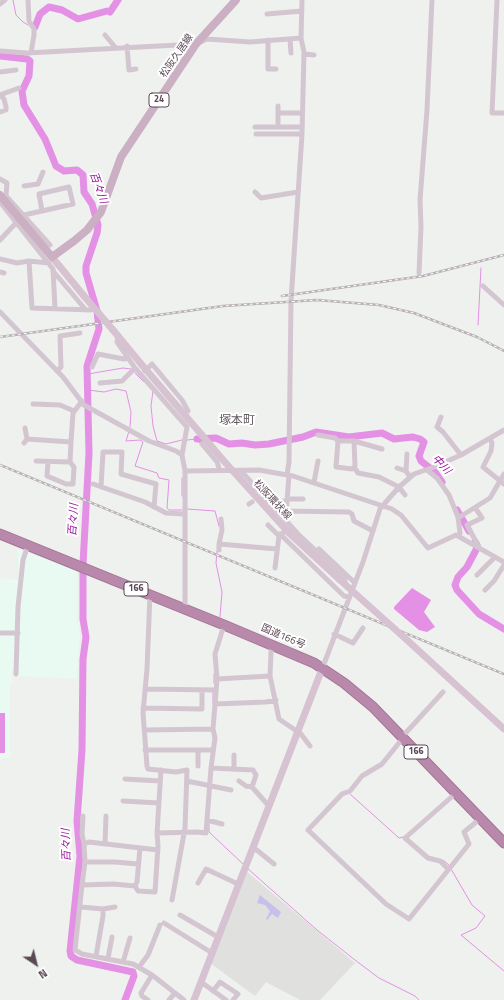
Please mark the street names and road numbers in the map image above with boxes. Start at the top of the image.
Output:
street label: 松阪久居線 [158,32,196,80]
road number: 24 [149,93,169,107]
street label: 松阪環状線 [251,478,293,522]
road number: 166 [124,582,148,596]
street label: 国道166号 [259,622,307,652]
road number: 166 [404,745,428,759]

